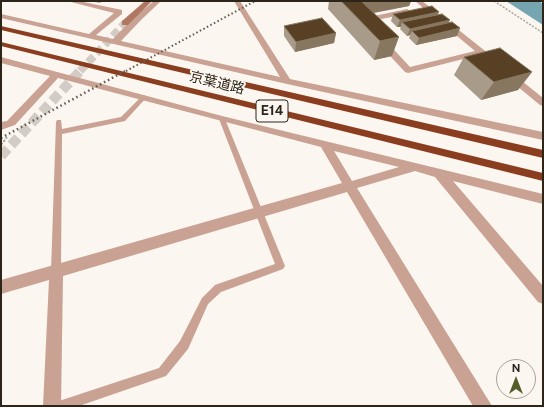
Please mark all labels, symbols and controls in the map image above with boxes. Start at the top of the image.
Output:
street label: 京葉道路 [188,68,246,98]
road number: E14 [256,100,288,122]
north arrow [496,359,536,399]
text: N [512,362,520,374]

